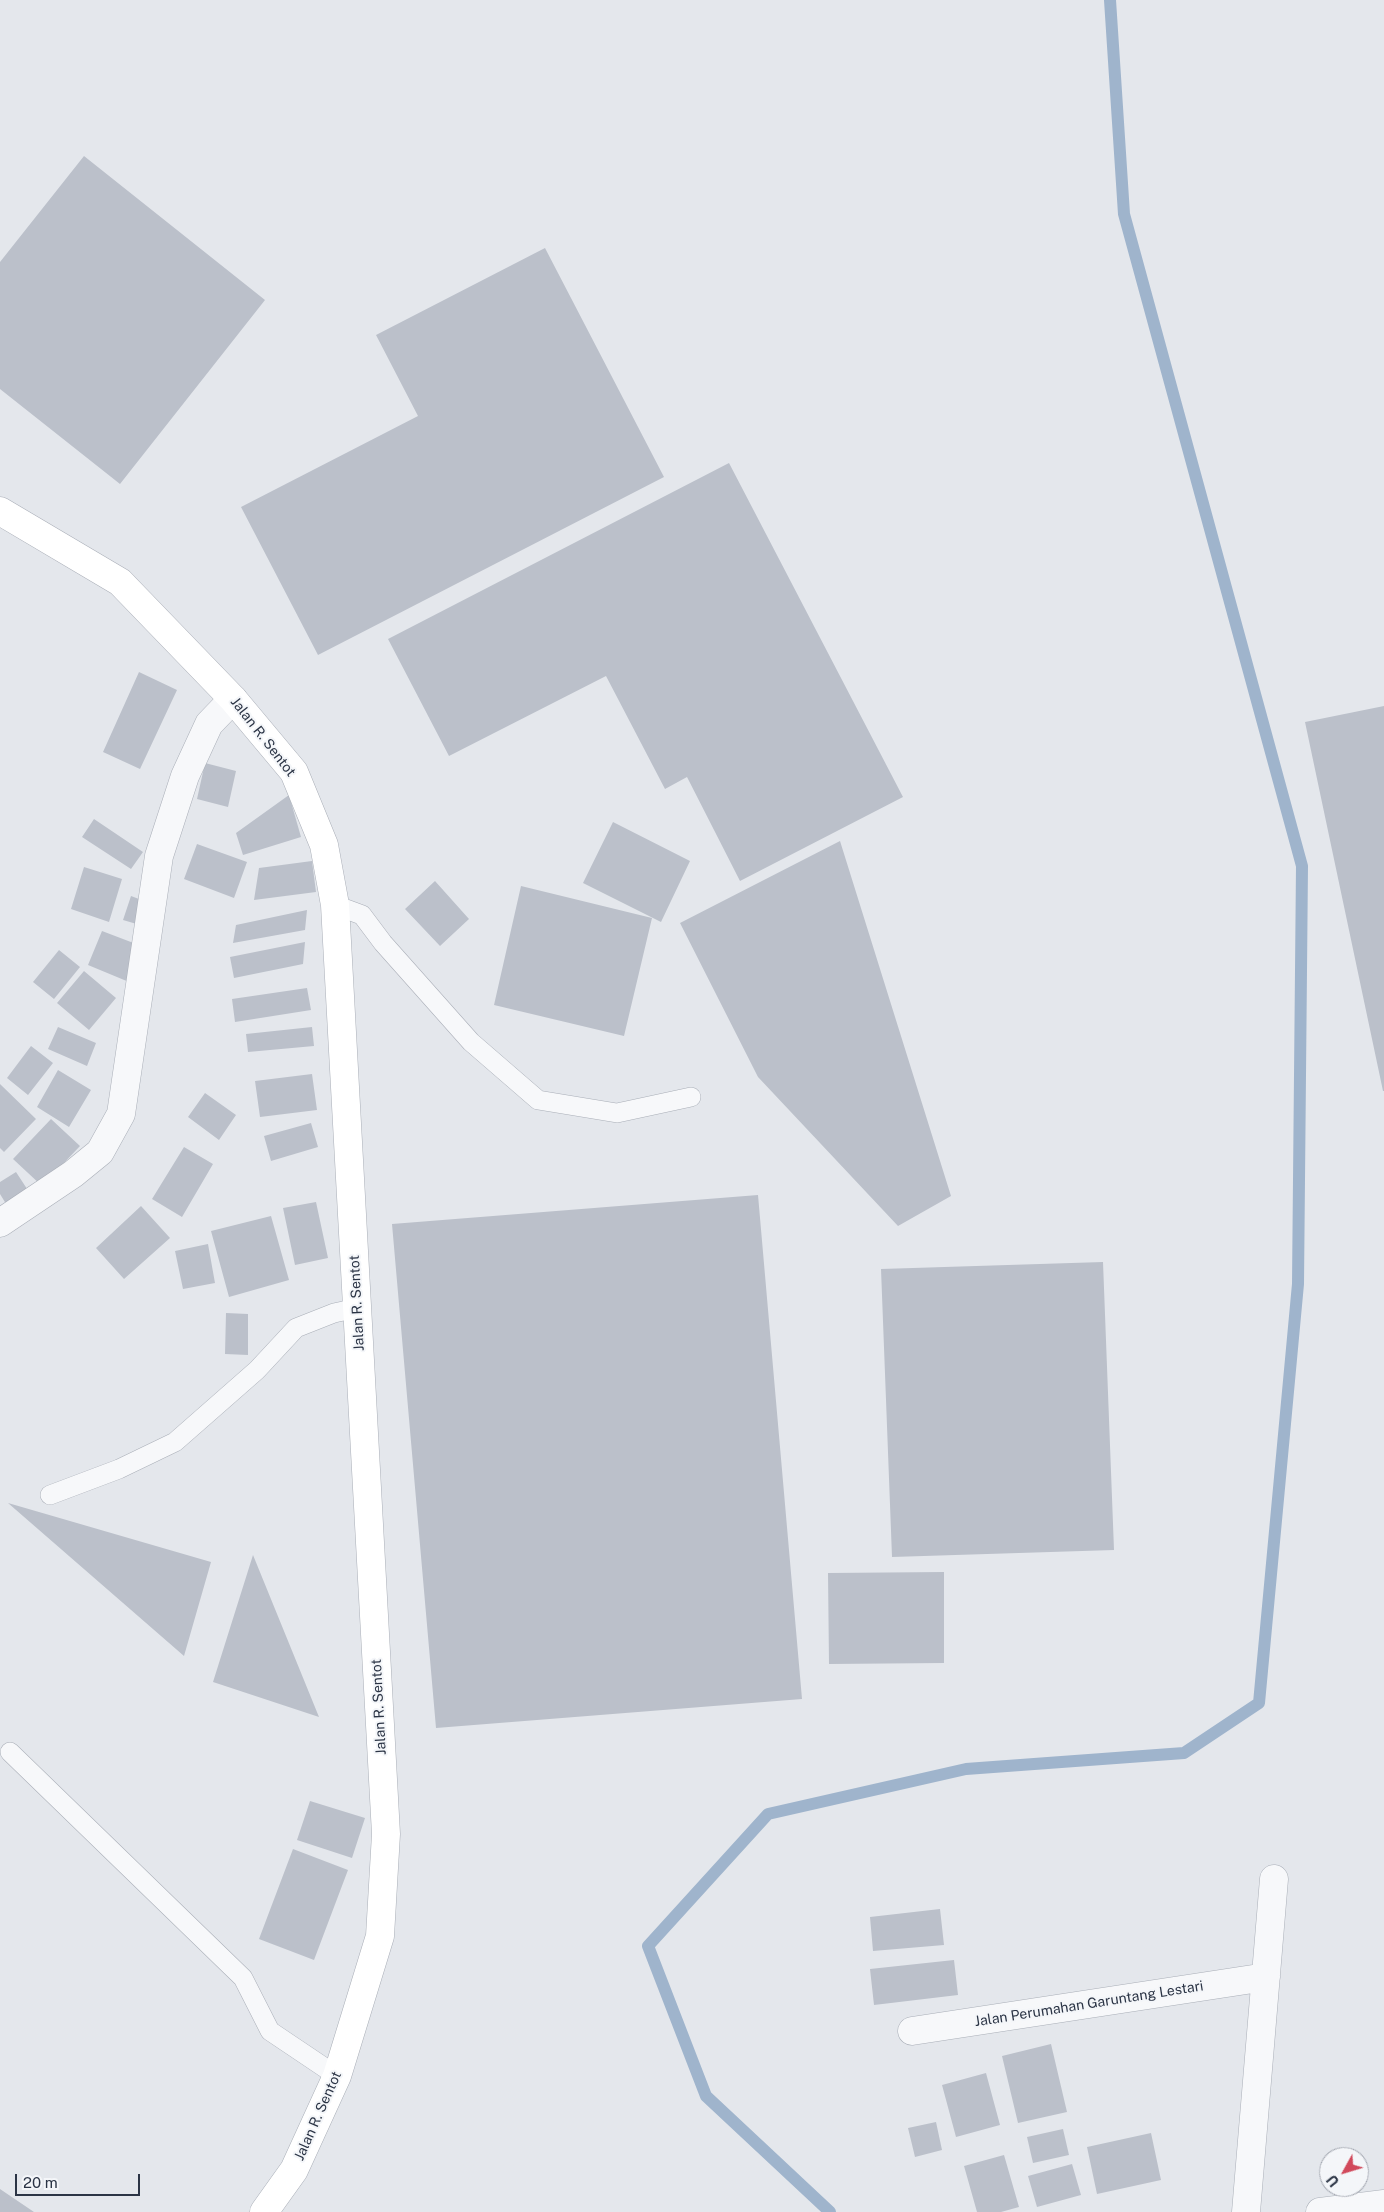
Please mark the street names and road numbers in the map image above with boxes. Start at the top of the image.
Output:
street label: Jalan R. Sentot [227,694,299,780]
street label: Jalan R. Sentot [346,1255,368,1351]
street label: Jalan R. Sentot [368,1659,390,1755]
street label: Jalan Perumahan Garuntang Lestari [973,1978,1205,2030]
street label: Jalan R. Sentot [291,2069,345,2163]

